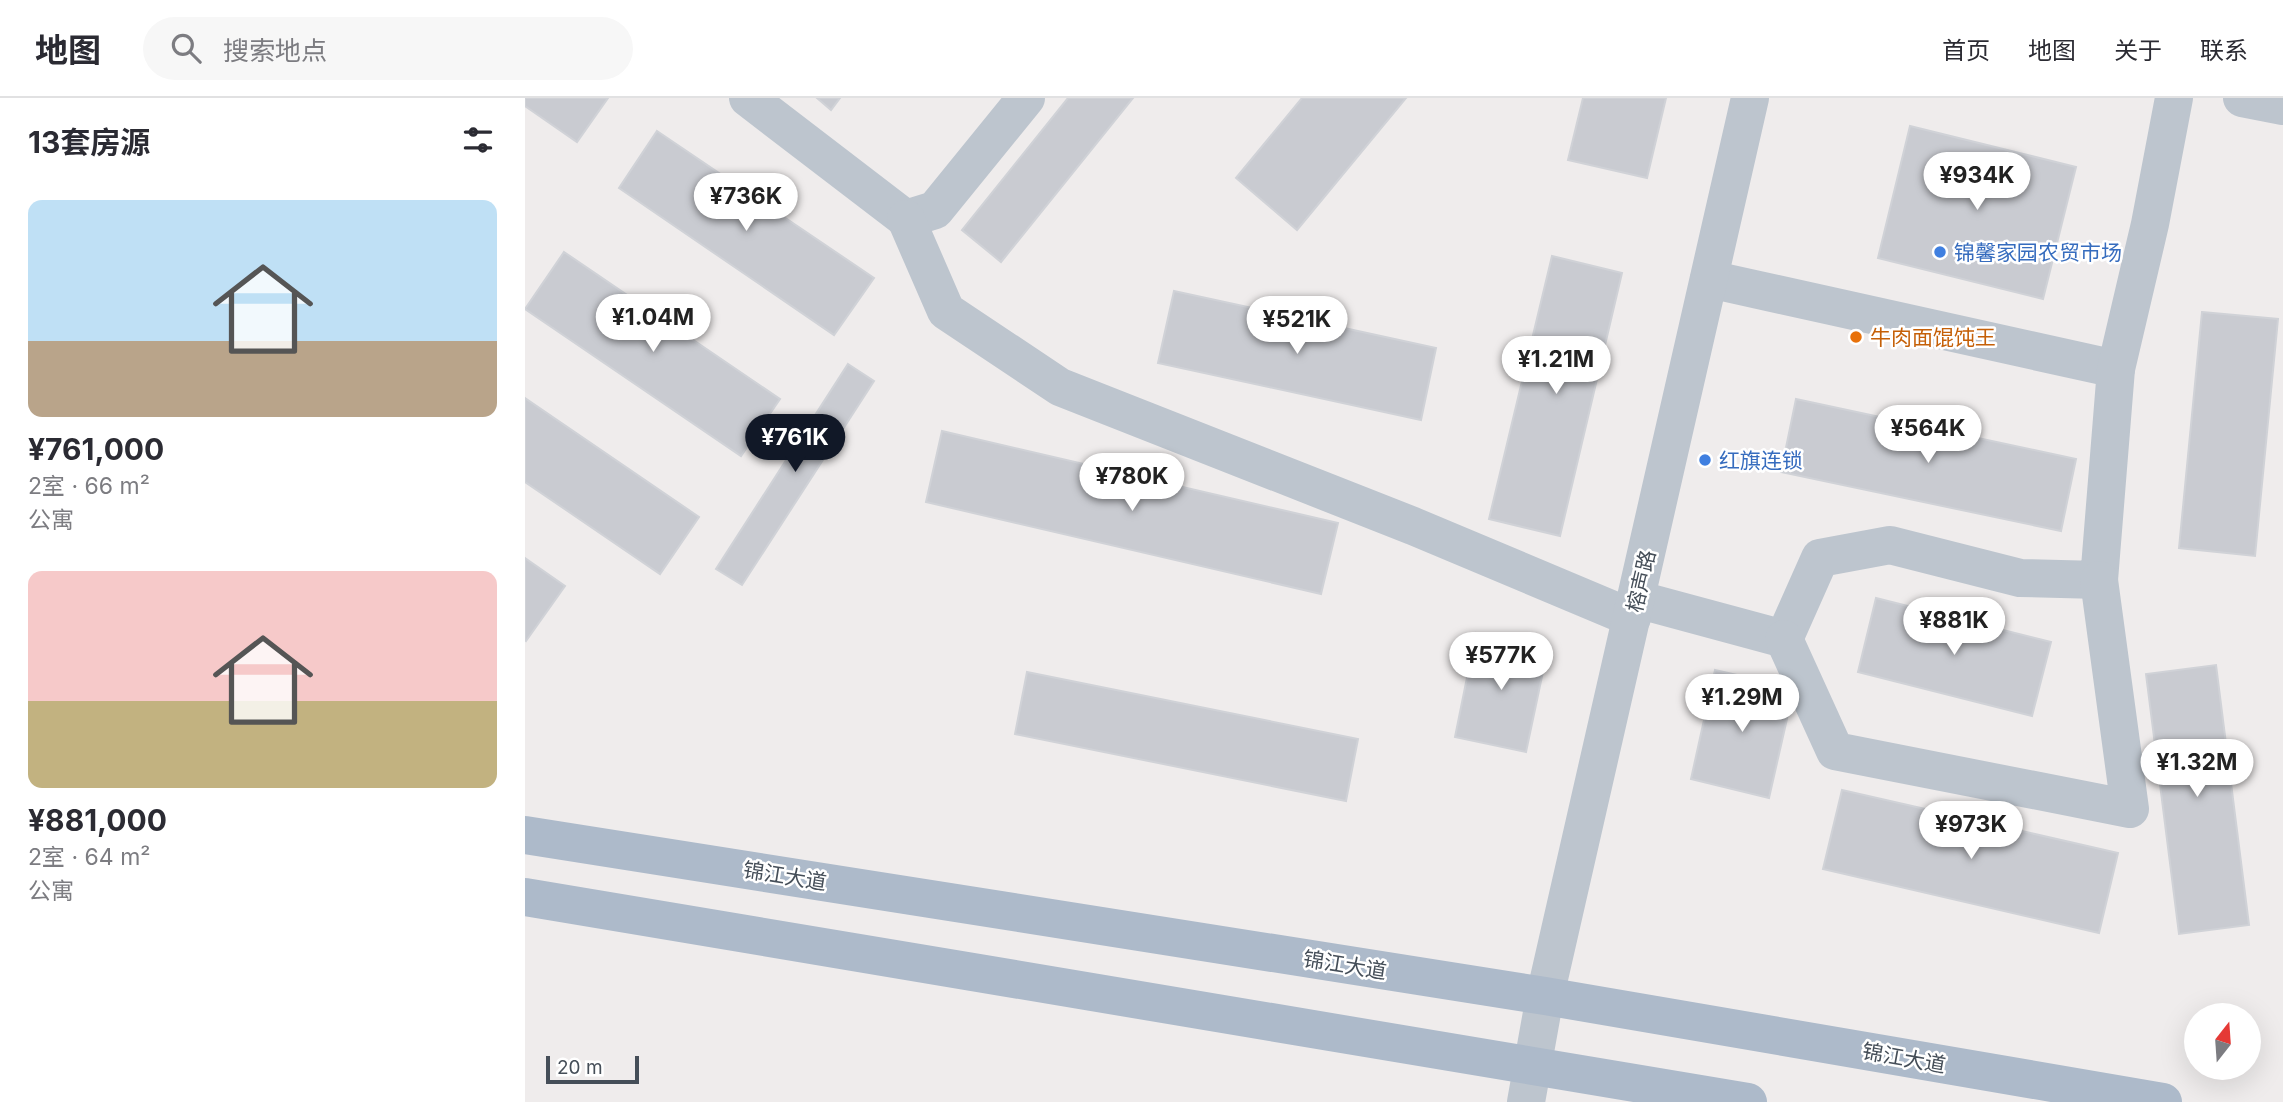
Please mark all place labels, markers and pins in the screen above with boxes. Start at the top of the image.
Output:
pin: ¥934K [1928,152,2026,212]
pin: ¥736K [697,174,795,233]
place label: 锦馨家园农贸市场 [1954,240,2122,265]
marker: 锦馨家园农贸市场 [1932,244,1948,260]
pin: ¥1.04M [596,294,710,354]
pin: ¥521K [1248,296,1346,356]
place label: 牛肉面馄饨王 [1870,325,1996,350]
marker: 牛肉面馄饨王 [1848,329,1864,345]
pin: ¥1.21M [1499,336,1613,396]
pin: ¥564K [1879,406,1977,465]
pin: ¥761K [746,414,844,474]
place label: 红旗连锁 [1719,448,1803,473]
marker: 红旗连锁 [1697,452,1713,468]
pin: ¥780K [1083,454,1181,513]
pin: ¥881K [1905,598,2003,657]
pin: ¥577K [1452,632,1550,692]
pin: ¥1.29M [1685,674,1799,734]
pin: ¥1.32M [2140,740,2254,799]
pin: ¥973K [1922,802,2020,861]

